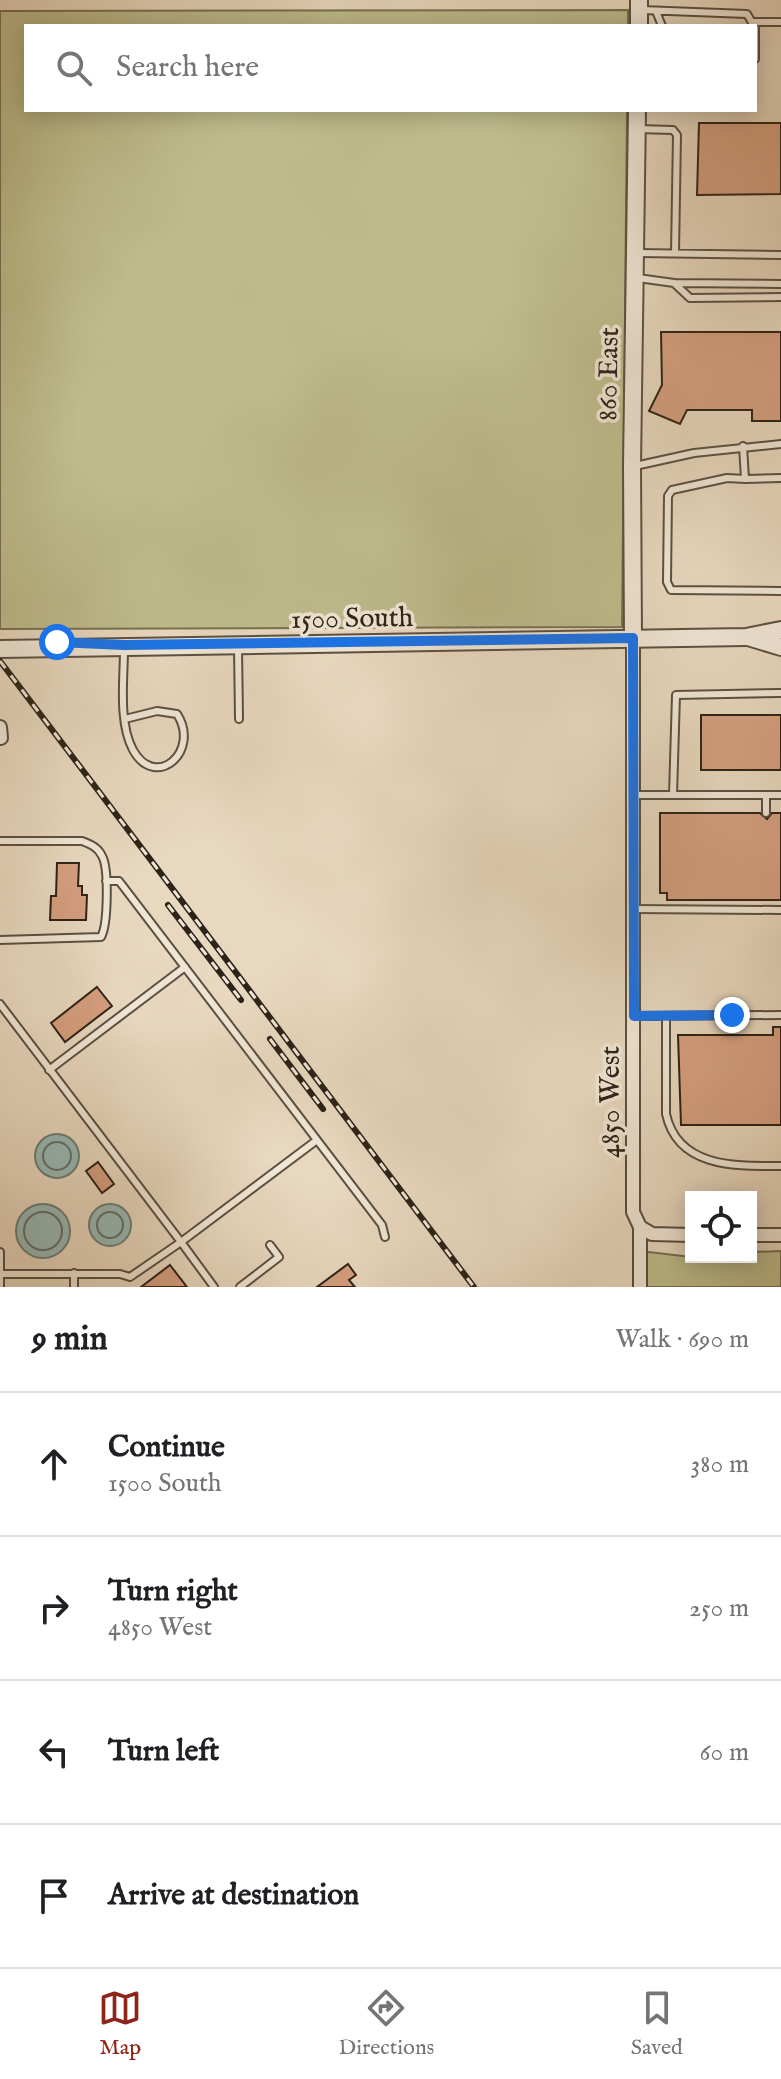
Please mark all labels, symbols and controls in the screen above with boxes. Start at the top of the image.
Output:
search box [24,24,757,112]
icon: search [52,46,96,90]
text: Search here [116,49,259,87]
street label: 860 East [591,327,628,421]
street label: 1500 South [291,601,414,638]
route start [39,624,75,660]
route end [714,997,750,1033]
street label: 4850 West [594,1046,629,1158]
map controls [685,1191,757,1263]
button: locate [685,1191,757,1263]
text: 9 min [32,1318,108,1361]
text: Walk · 690 m [616,1323,749,1356]
text: Continue [108,1429,225,1467]
icon: ahead [32,1442,76,1486]
text: 380 m [691,1448,749,1481]
text: 1500 South [108,1467,222,1500]
text: Turn right [108,1573,238,1611]
icon: right [32,1586,76,1630]
text: 250 m [689,1592,749,1625]
text: 4850 West [108,1611,212,1644]
icon: left [32,1730,76,1774]
text: Turn left [108,1733,219,1771]
text: 60 m [700,1736,749,1769]
icon: arrive [32,1874,76,1918]
text: Arrive at destination [108,1877,359,1915]
tab: Map [98,1986,142,2062]
tab: Directions [339,1986,434,2062]
tab: Saved [631,1986,683,2062]

